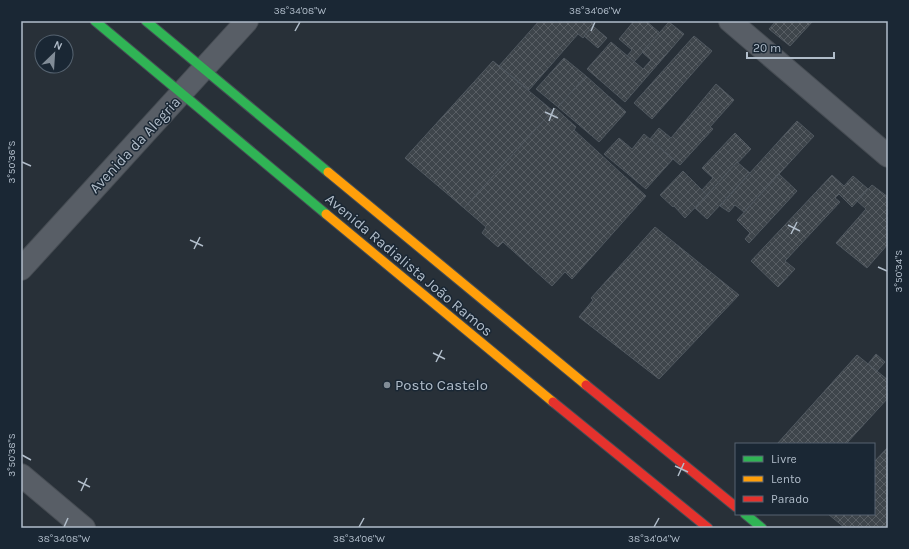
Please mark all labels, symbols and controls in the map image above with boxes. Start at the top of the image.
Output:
text: 38°34'08"W [274,5,326,17]
text: 38°34'06"W [569,5,621,17]
north arrow [34,34,74,74]
scale bar [747,34,834,60]
text: N [52,38,64,53]
text: 20 m [753,41,781,55]
street label: Avenida da Alegria [86,93,184,197]
text: 3°50'36"S [6,141,18,183]
street label: Avenida Radialista João Ramos [322,190,496,340]
text: 3°50'34"S [893,250,905,292]
place label: Posto Castelo [395,376,488,394]
marker: Posto Castelo [382,380,392,390]
text: 3°50'38"S [6,433,18,477]
legend [735,443,875,515]
text: Livre [771,452,797,466]
text: Lento [771,472,801,486]
text: Parado [771,492,809,506]
text: 38°34'08"W [38,533,90,545]
text: 38°34'06"W [333,533,385,545]
text: 38°34'04"W [628,533,680,545]

